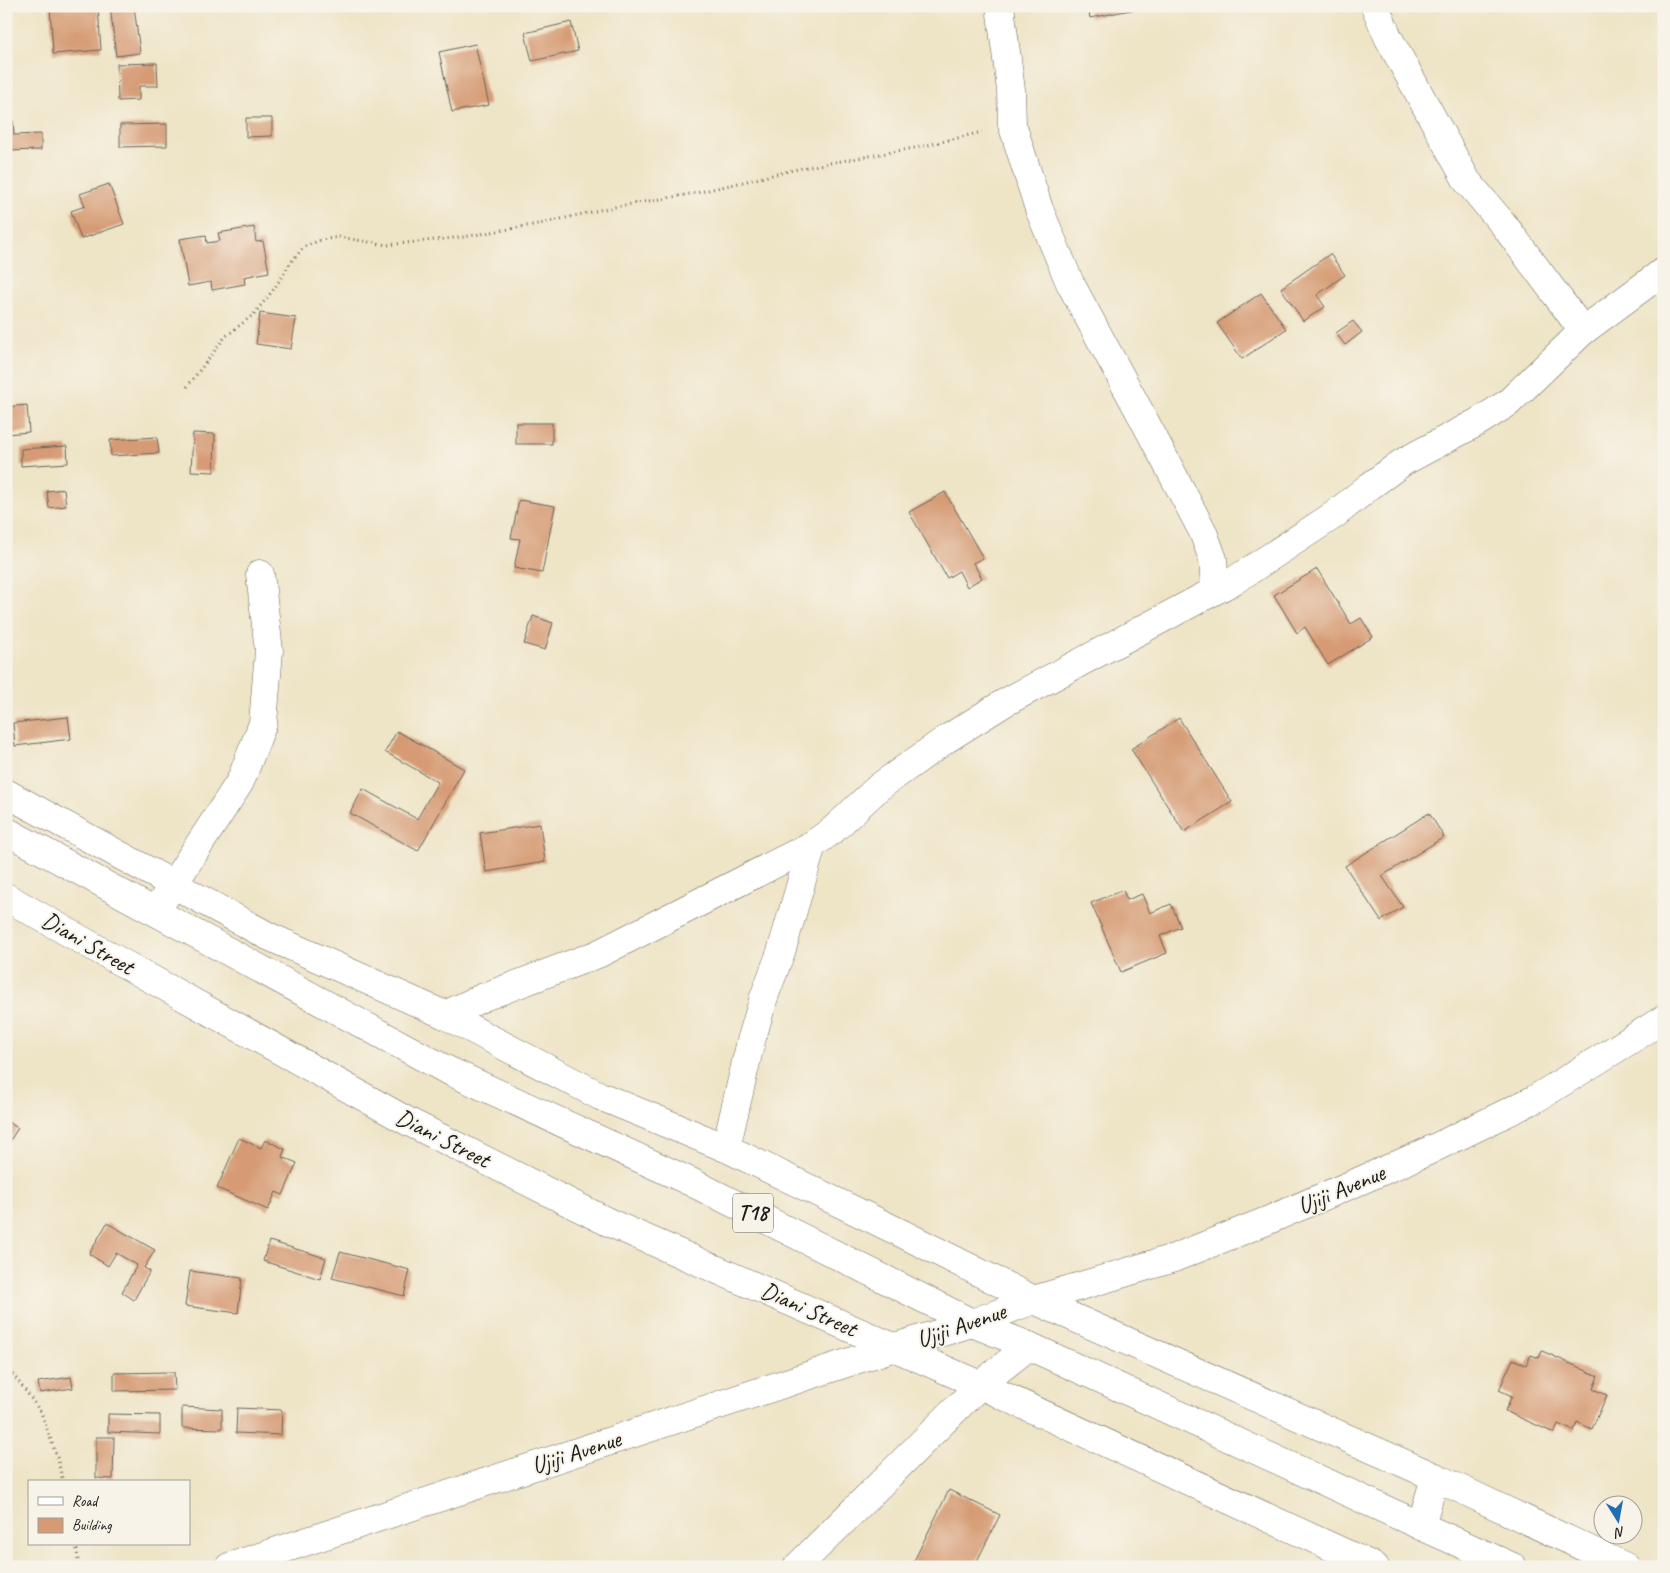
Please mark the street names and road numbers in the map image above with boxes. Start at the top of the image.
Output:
street label: Diani Street [37,905,141,982]
street label: Diani Street [391,1102,497,1175]
street label: Ujiji Avenue [1293,1156,1391,1221]
road number: T18 [733,1194,773,1232]
street label: Diani Street [757,1275,863,1344]
street label: Ujiji Avenue [913,1295,1012,1354]
street label: Ujiji Avenue [528,1423,627,1481]

